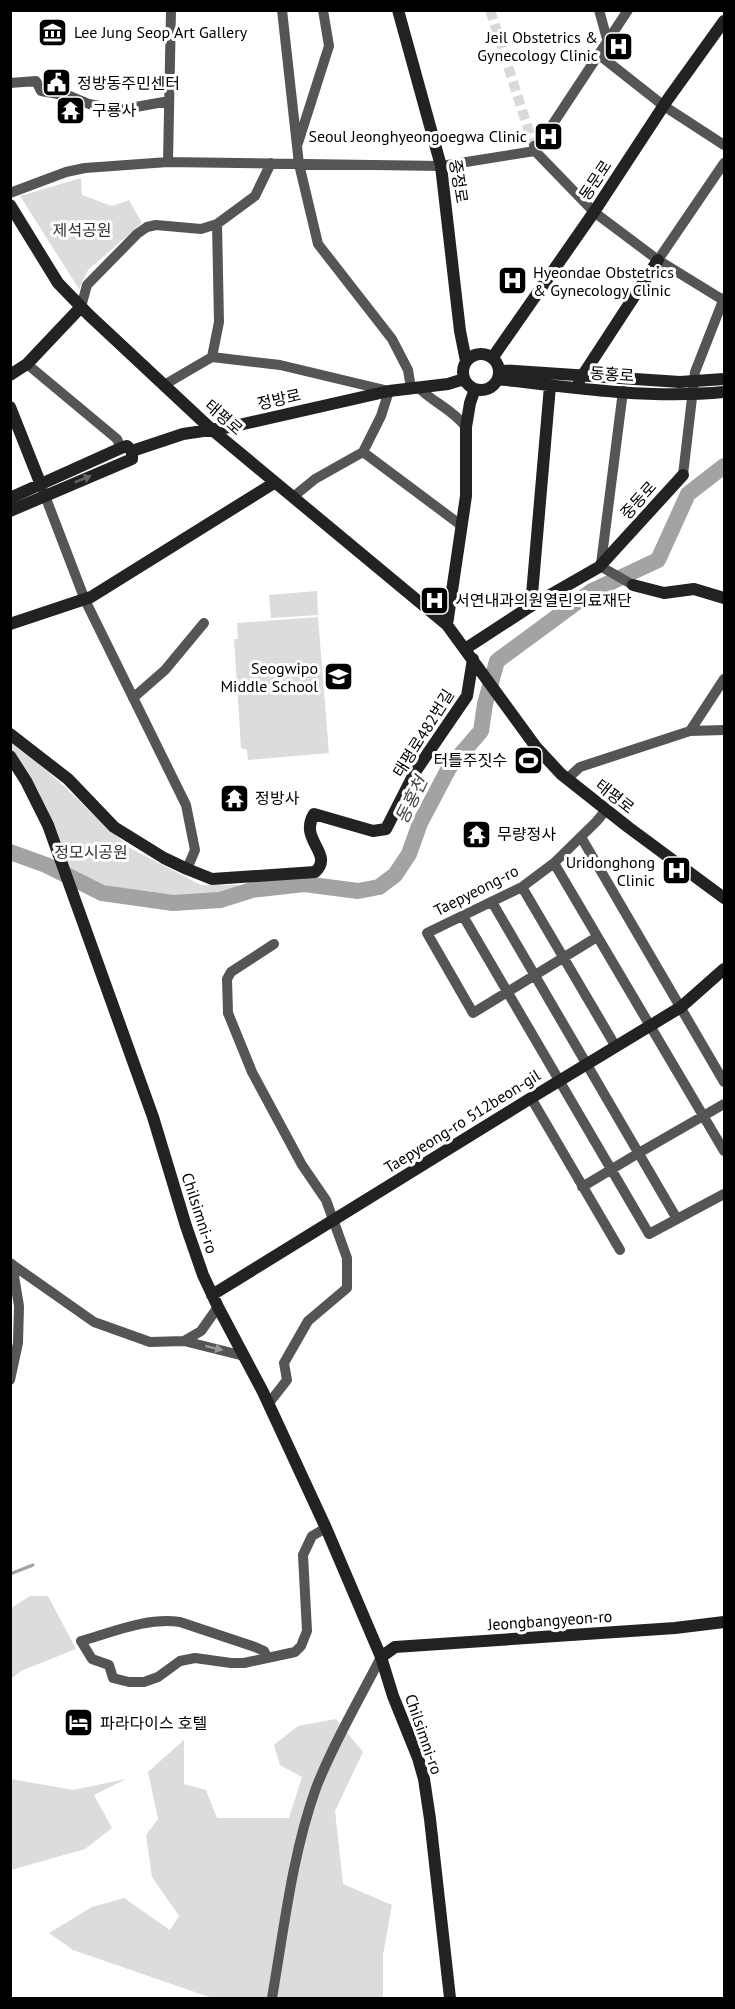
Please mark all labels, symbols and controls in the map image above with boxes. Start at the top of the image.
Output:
museum icon: Lee Jung Seop Art Gallery [37,16,69,48]
place label: Lee Jung Seop Art Gallery [74,22,248,42]
place label: Jeil Obstetrics & Gynecology Clinic [477,27,598,65]
hospital icon: Jeil Obstetrics & Gynecology Clinic [603,30,635,62]
public building icon: 정방동주민센터 [40,67,72,99]
place label: 정방동주민센터 [77,73,180,93]
temple icon: 구룡사 [55,94,87,126]
place label: 구룡사 [92,100,136,120]
hospital icon: Seoul Jeonghyeongoegwa Clinic [532,120,564,152]
place label: Seoul Jeonghyeongoegwa Clinic [309,126,527,146]
street label: 동문로 [574,156,616,204]
street label: 중정로 [446,158,472,205]
park label: 제석공원 [53,220,111,240]
place label: Hyeondae Obstetrics & Gynecology Clinic [533,262,674,300]
hospital icon: Hyeondae Obstetrics & Gynecology Clinic [496,265,528,297]
street label: 동홍로 [589,362,635,386]
street label: 정방로 [255,384,303,414]
street label: 태평로 [201,395,247,439]
one-way arrow [75,474,93,484]
street label: 중동로 [616,477,660,523]
hospital icon: 서연내과의원열린의료재단 [418,584,450,616]
place label: 서연내과의원열린의료재단 [455,590,632,610]
place label: Seogwipo Middle School [220,658,318,696]
school or university icon: Seogwipo Middle School [323,661,355,693]
street label: 태평로482번길 [388,685,458,781]
sports icon: 터틀주짓수 [512,744,544,776]
place label: 터틀주짓수 [433,750,507,770]
water label: 동홍천 [390,770,433,827]
street label: 태평로 [591,775,639,818]
temple icon: 정방사 [218,782,250,814]
place label: 정방사 [255,788,299,808]
temple icon: 무량정사 [460,818,492,850]
place label: 무량정사 [497,824,556,844]
park label: 정모시공원 [54,842,128,862]
place label: Uridonghong Clinic [566,852,655,890]
hospital icon: Uridonghong Clinic [660,855,692,887]
street label: Taepyeong-ro [430,860,522,920]
street label: Taepyeong-ro 512beon-gil [380,1065,544,1177]
street label: Chilsimni-ro [178,1170,222,1256]
one-way arrow [205,1344,223,1354]
street label: Jeongbangyeon-ro [486,1606,613,1634]
street label: Chilsimni-ro [401,1691,447,1777]
hotel icon: 파라다이스 호텔 [63,1707,95,1739]
place label: 파라다이스 호텔 [100,1713,207,1733]

